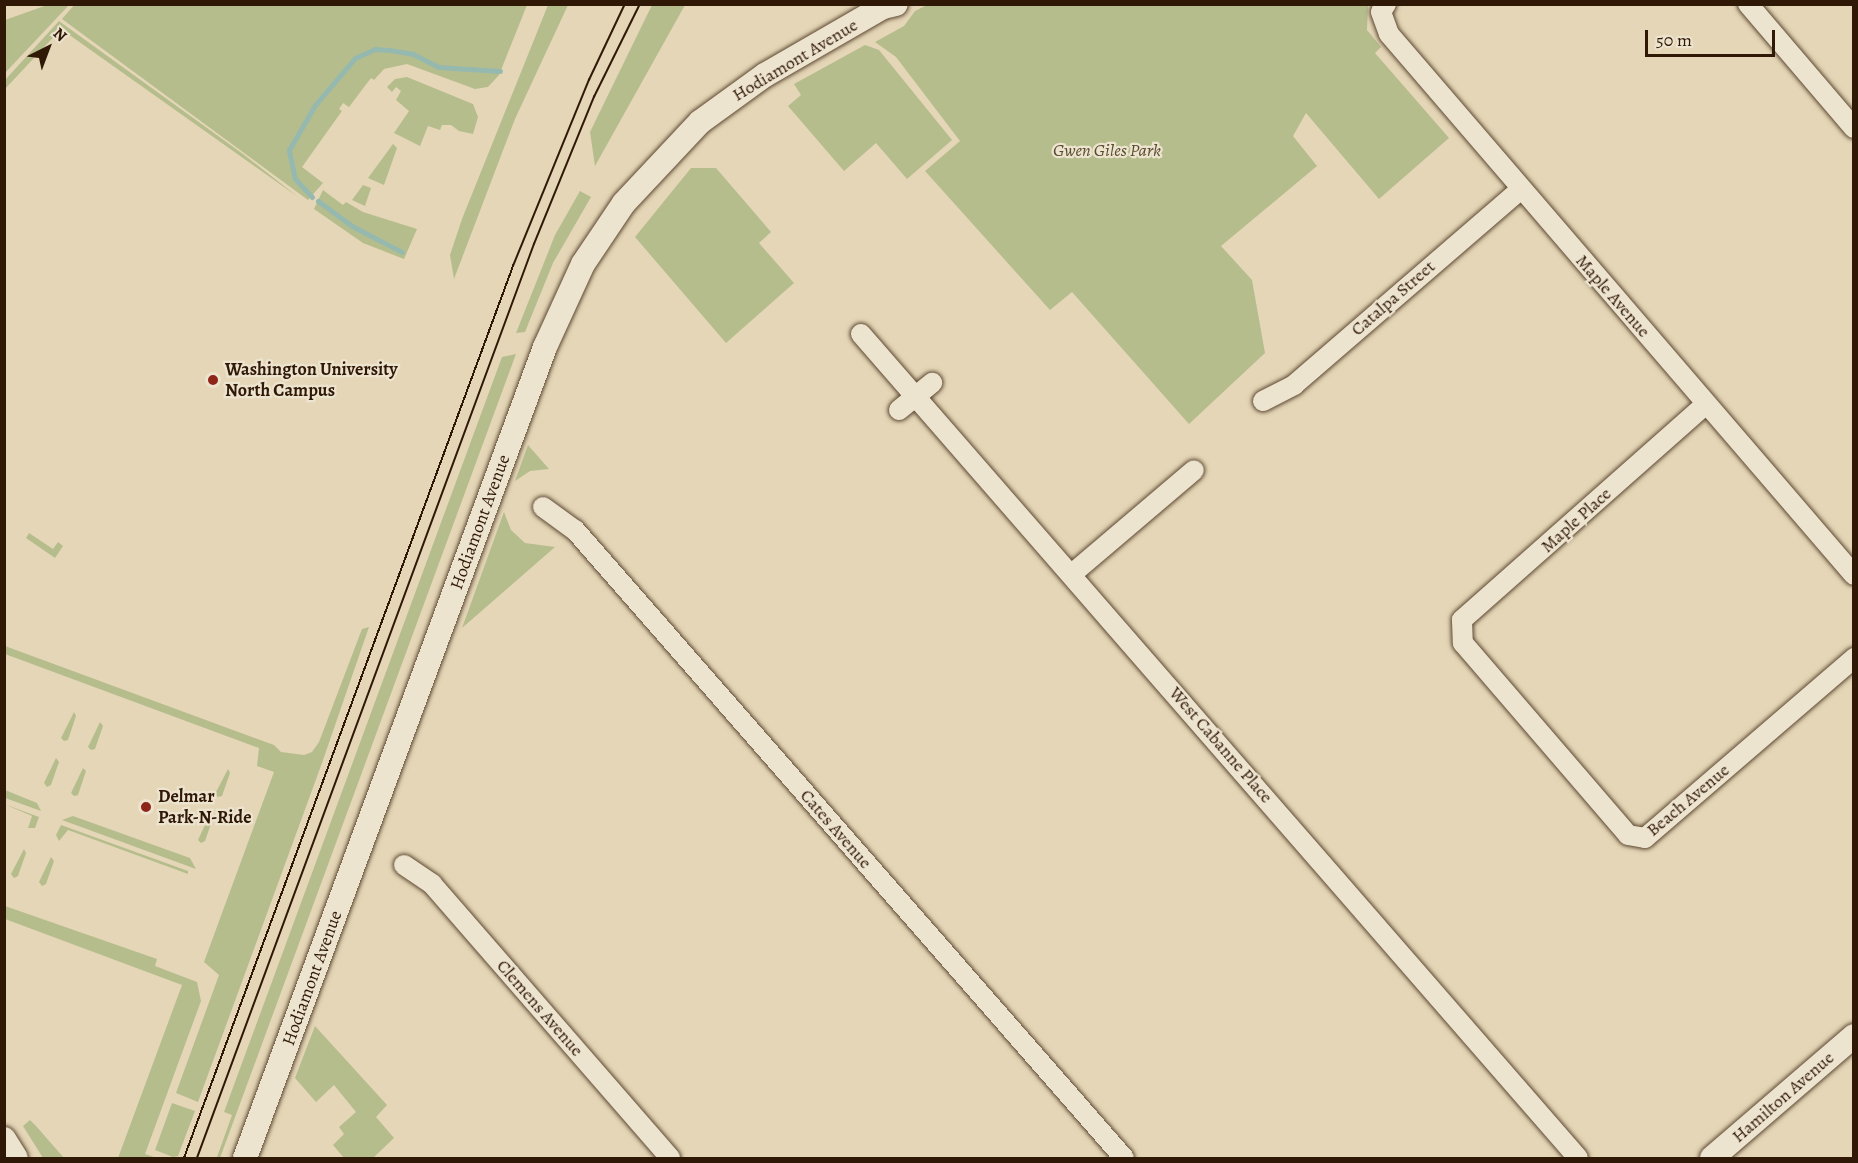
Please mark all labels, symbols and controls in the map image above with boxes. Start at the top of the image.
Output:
street label: Hodiamont Avenue [728,14,862,106]
north arrow [18,18,78,78]
scale bar [1648,18,1778,56]
text: N [48,23,72,47]
text: 50 m [1656,28,1692,52]
park label: Gwen Giles Park [1053,139,1161,161]
street label: Maple Avenue [1571,250,1655,342]
street label: Catalpa Street [1347,256,1439,340]
place label: Washington University North Campus [225,359,398,401]
marker: Washington University North Campus [206,373,220,387]
street label: Hodiamont Avenue [446,451,514,593]
street label: Maple Place [1536,483,1616,557]
street label: West Cabanne Place [1165,682,1277,808]
street label: Beach Avenue [1642,759,1734,841]
street label: Cates Avenue [796,785,876,873]
place label: Delmar Park-N-Ride [158,786,252,828]
marker: Delmar Park-N-Ride [139,800,153,814]
street label: Hodiamont Avenue [278,907,346,1049]
street label: Clemens Avenue [492,955,588,1061]
street label: Hamilton Avenue [1728,1047,1838,1147]

